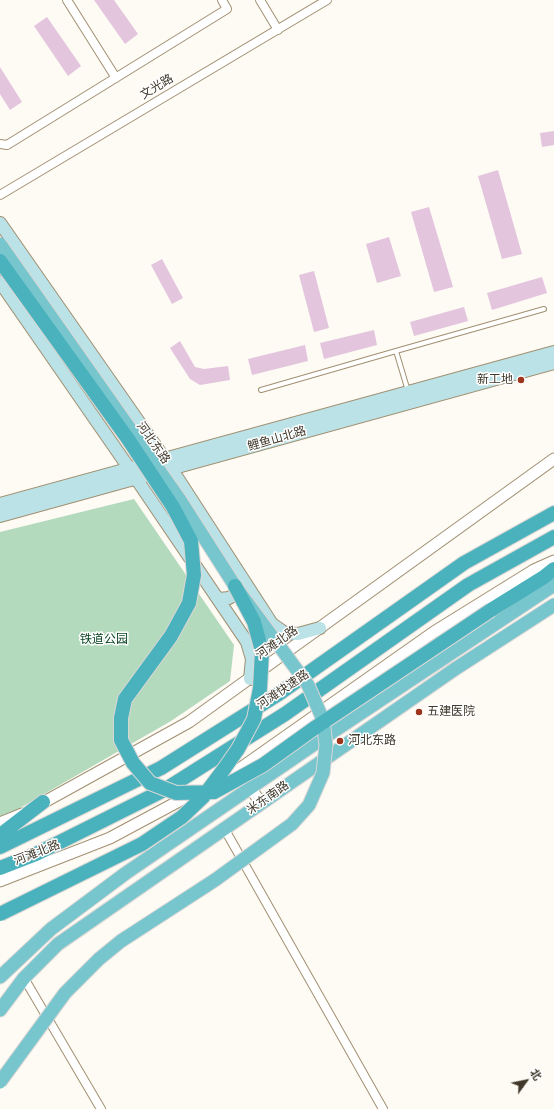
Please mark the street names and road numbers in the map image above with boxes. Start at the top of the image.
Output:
street label: 文光路 [138,72,176,102]
street label: 河北东路 [133,419,173,467]
street label: 鲤鱼山北路 [246,424,308,454]
street label: 河滩北路 [253,623,301,663]
street label: 河滩快速路 [254,667,312,713]
street label: 米东南路 [244,778,292,818]
street label: 河滩北路 [12,838,62,868]

